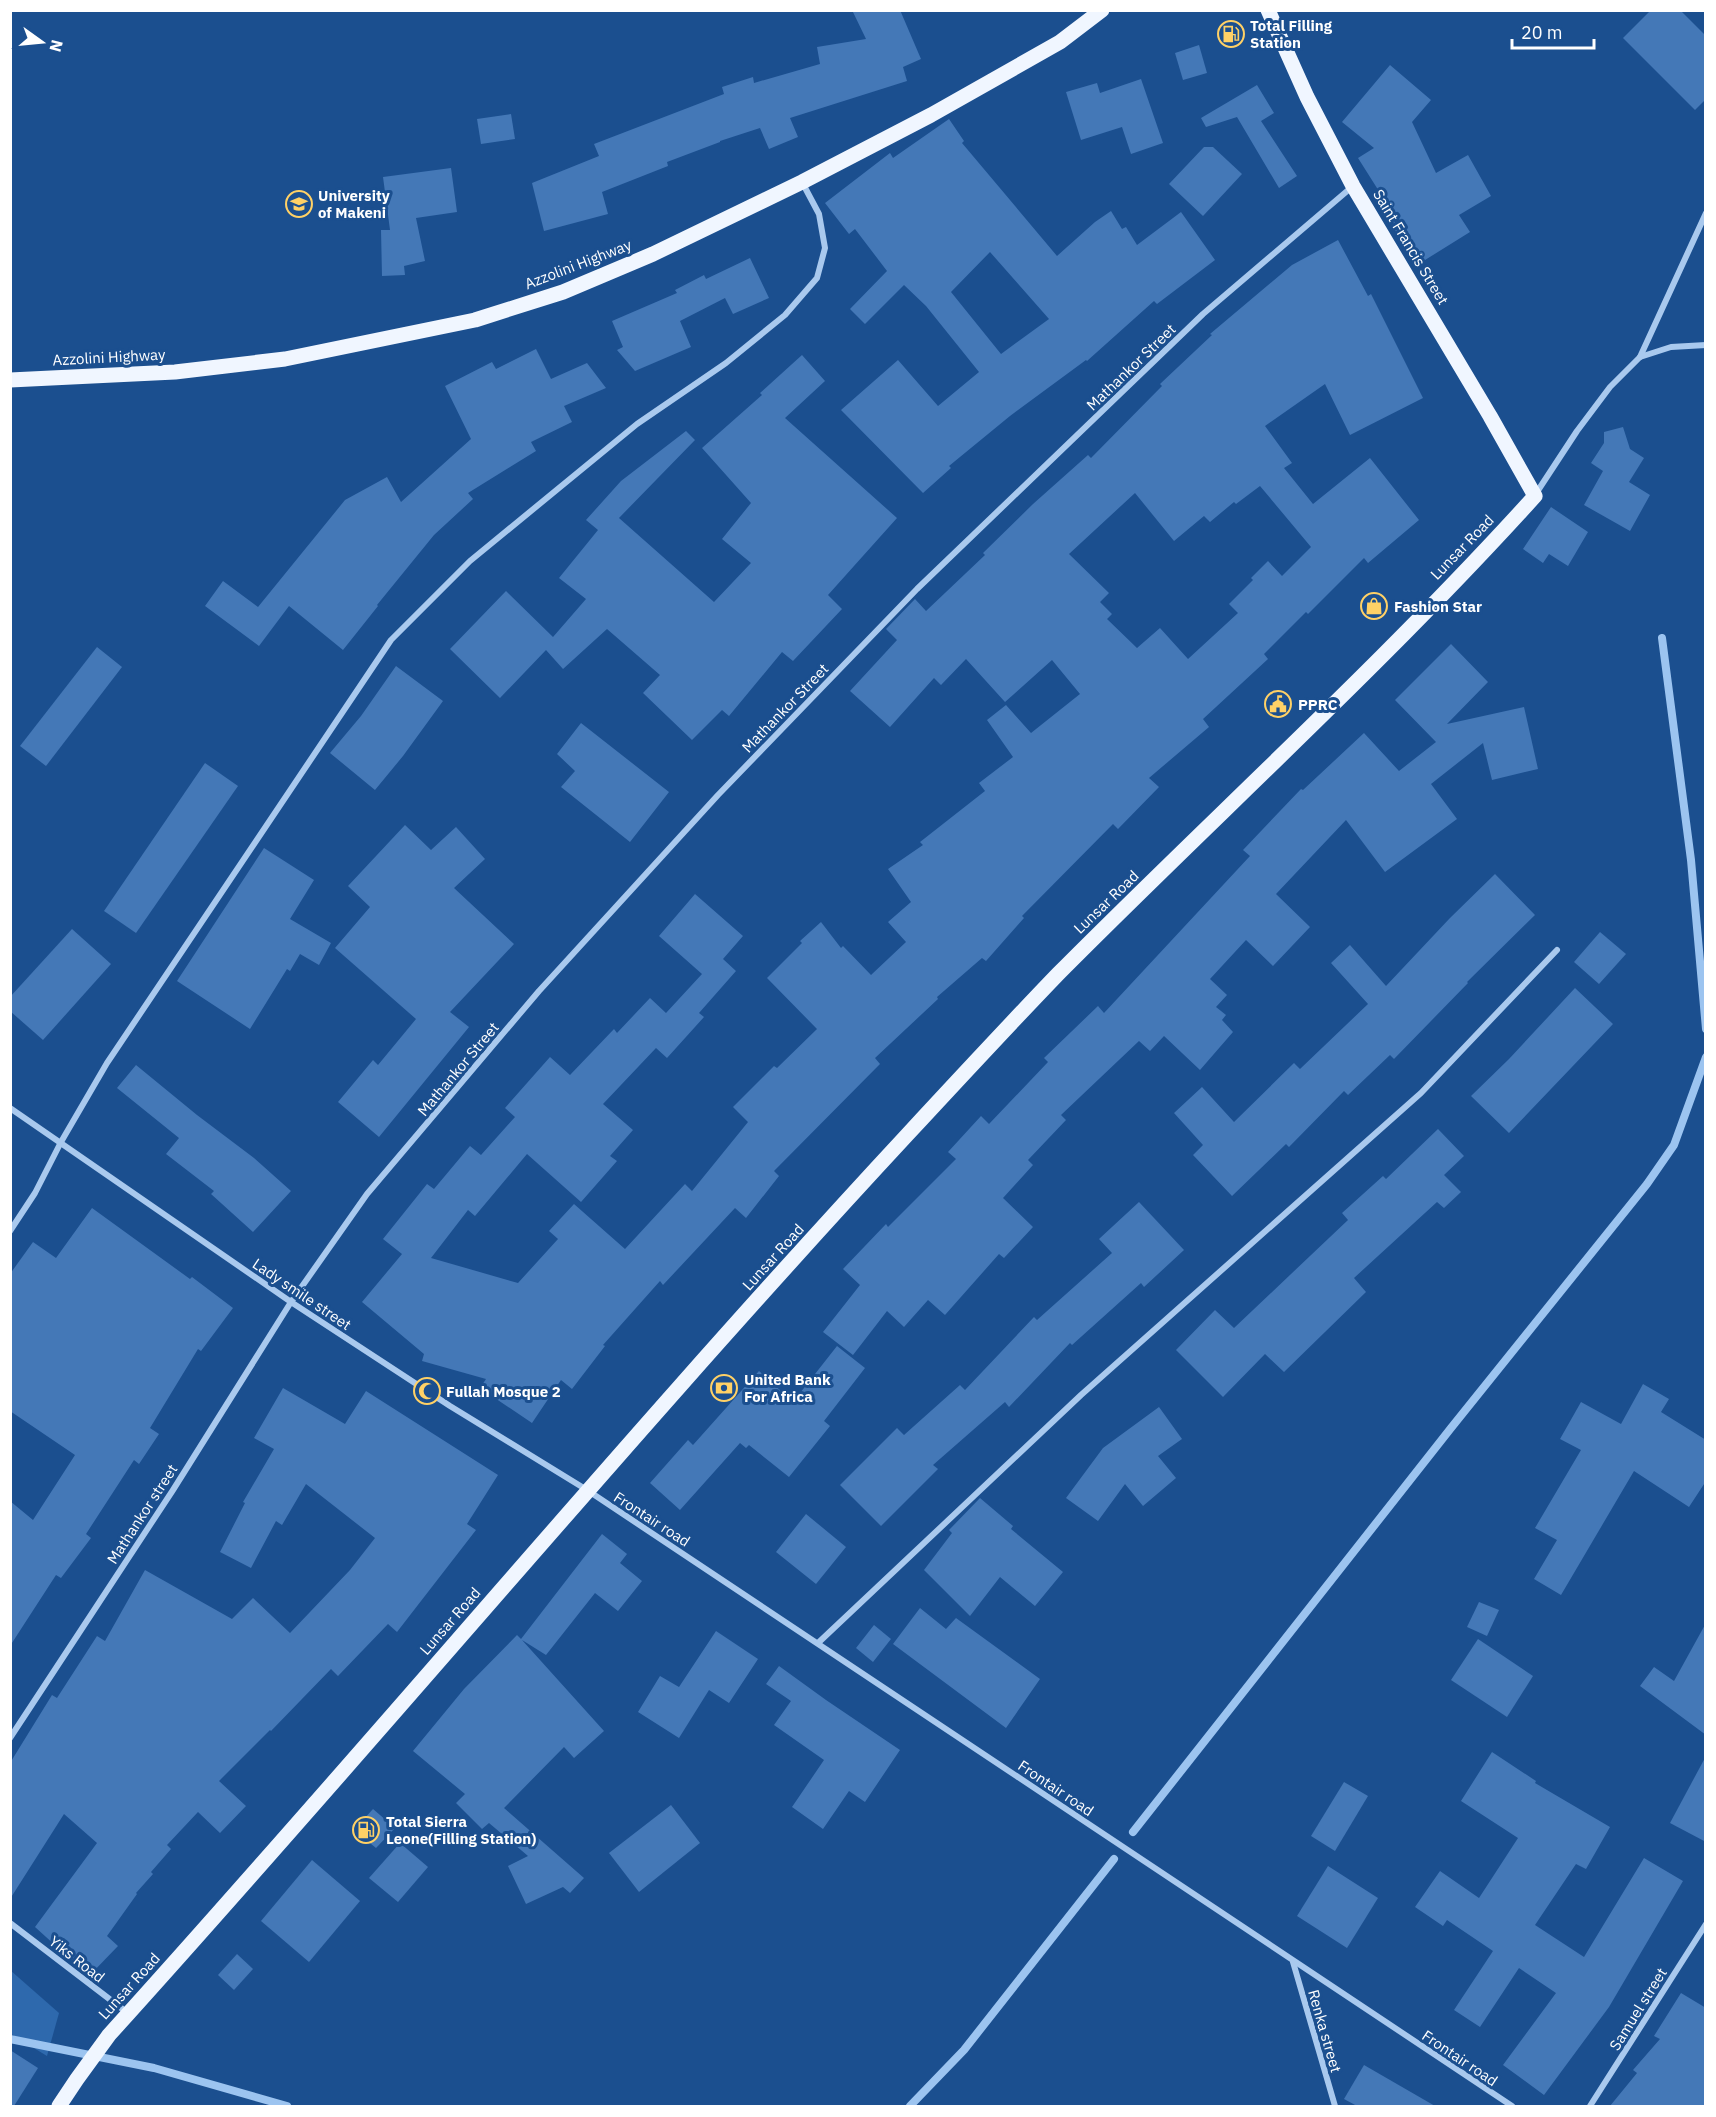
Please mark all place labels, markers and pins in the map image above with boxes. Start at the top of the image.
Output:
place label: Total Filling Station [1250,16,1333,52]
fuel station icon: Total Filling Station [1216,19,1246,49]
place label: University of Makeni [318,186,390,222]
school or university icon: University of Makeni [284,189,314,219]
shop icon: Fashion Star [1359,591,1389,621]
place label: Fashion Star [1394,597,1482,616]
public building icon: PPRC [1263,689,1293,719]
place label: PPRC [1298,695,1338,714]
place label: United Bank For Africa [744,1370,831,1406]
bank icon: United Bank For Africa [709,1373,739,1403]
mosque icon: Fullah Mosque 2 [412,1376,442,1406]
place label: Fullah Mosque 2 [446,1382,561,1401]
place label: Total Sierra Leone(Filling Station) [386,1812,536,1848]
fuel station icon: Total Sierra Leone(Filling Station) [351,1815,381,1845]

